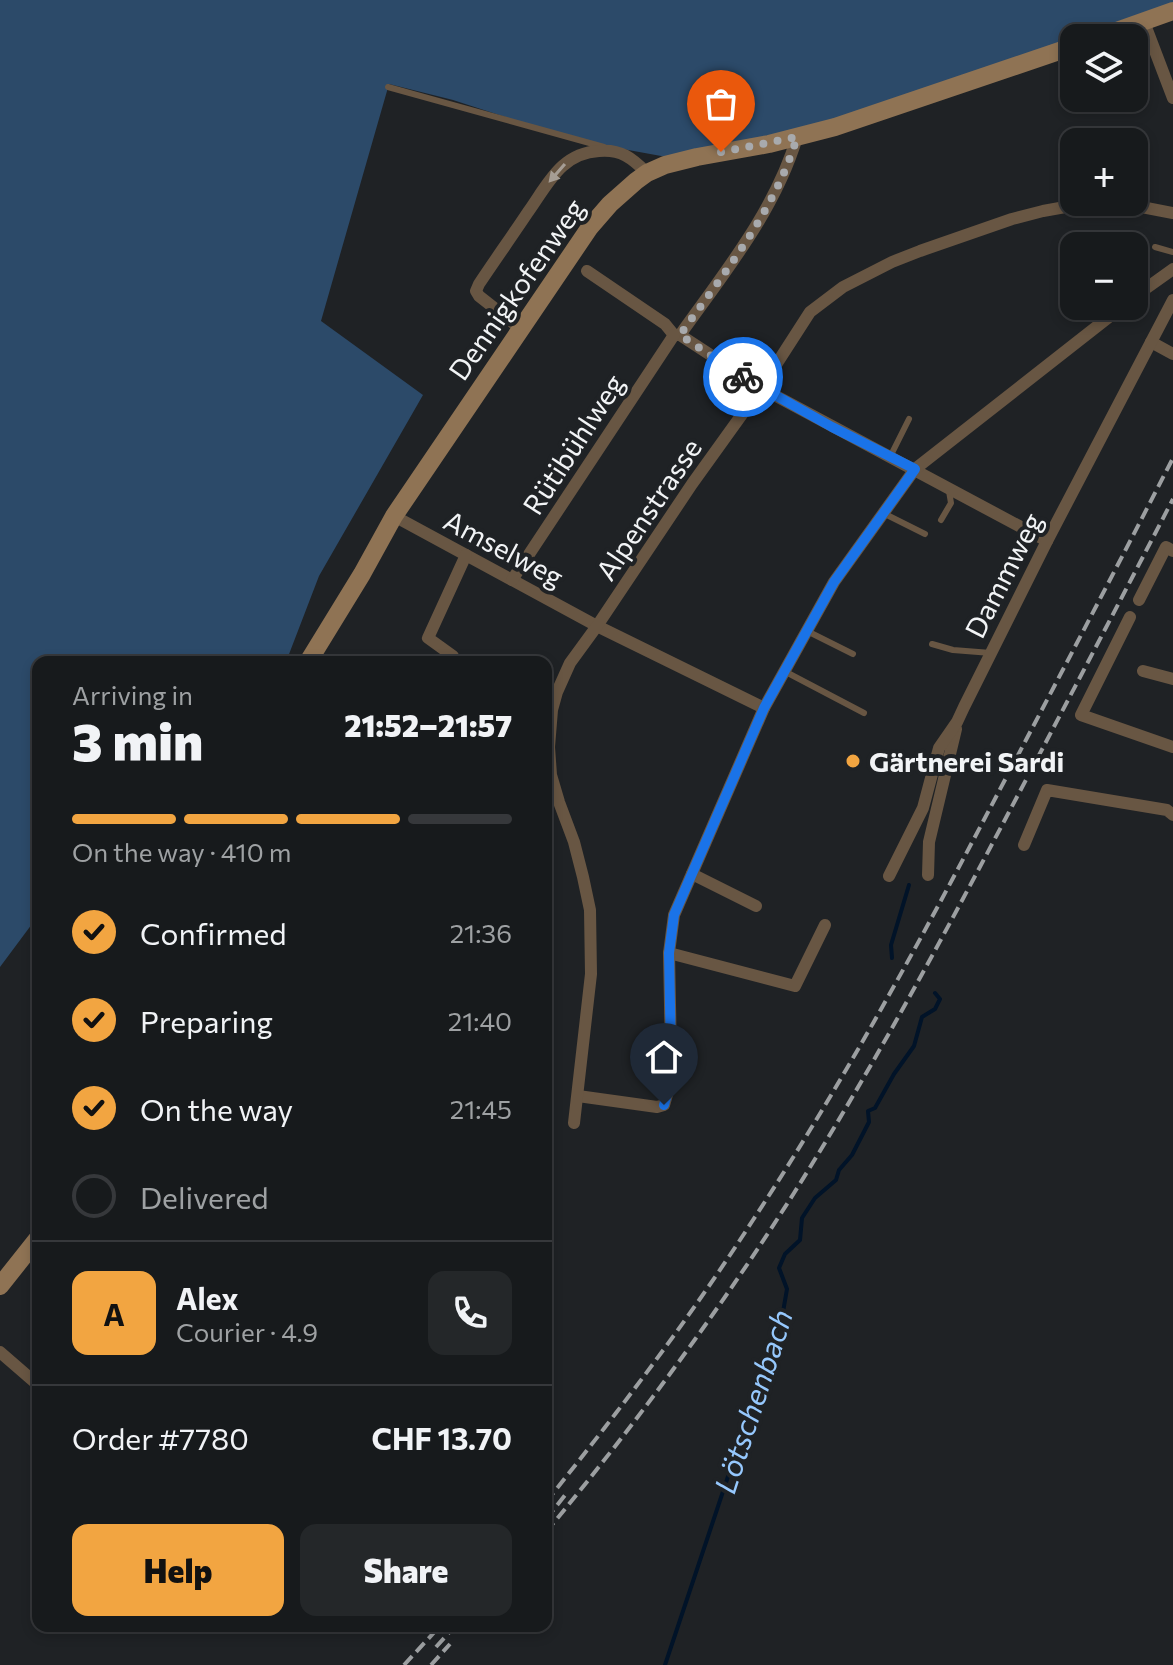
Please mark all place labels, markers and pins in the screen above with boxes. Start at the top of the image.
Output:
pin [687,70,755,152]
place label: Gärtnerei Sardi [869,744,1064,778]
marker: Gärtnerei Sardi [844,752,862,770]
pin [630,1023,698,1105]

